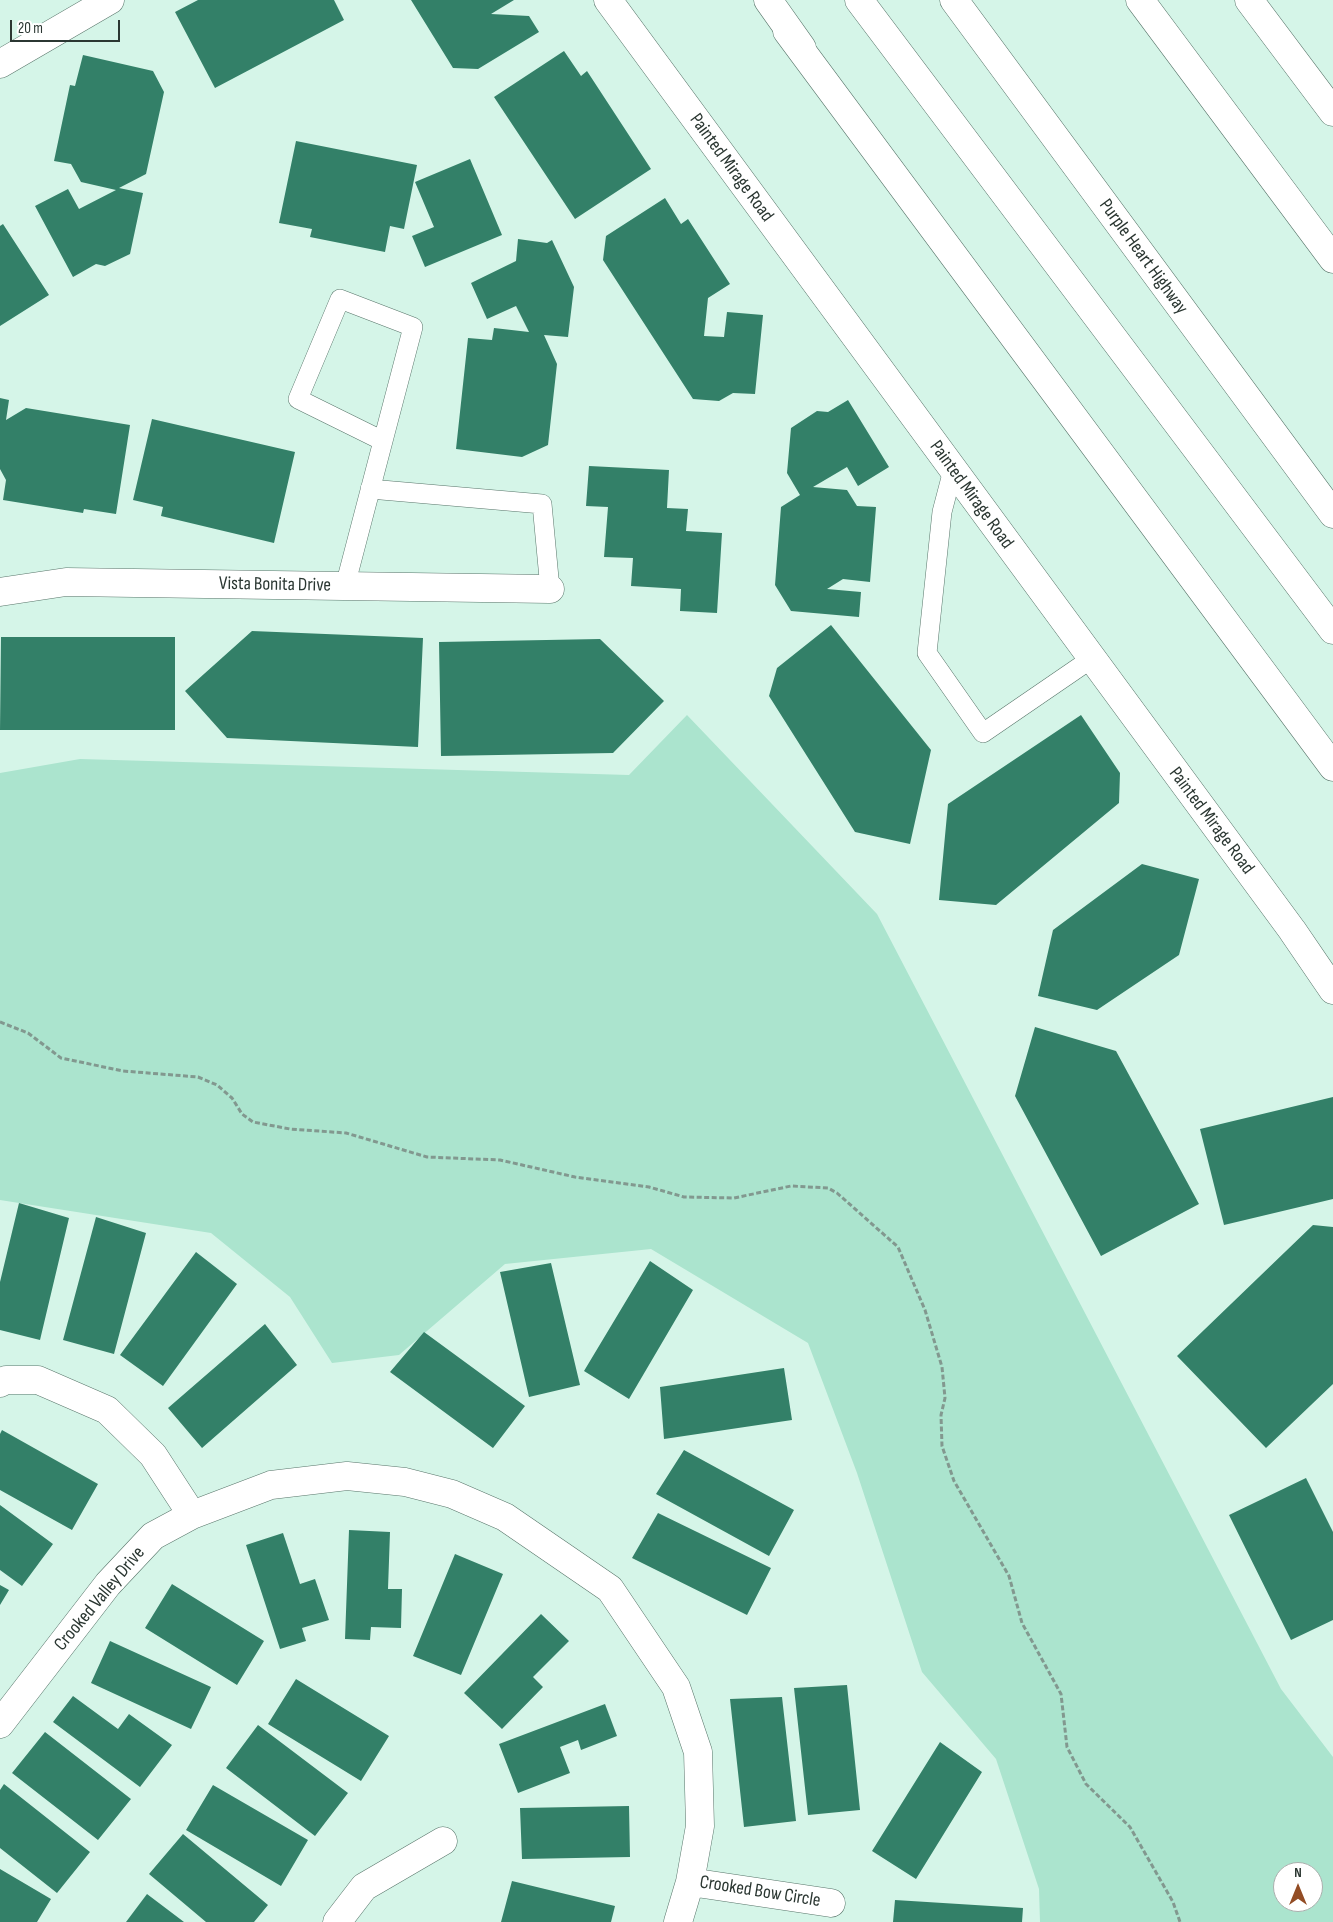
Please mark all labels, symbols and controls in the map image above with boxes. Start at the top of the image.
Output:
scale bar [12,10,122,42]
text: 20 m [18,19,43,38]
street label: Painted Mirage Road [684,109,778,227]
street label: Purple Heart Highway [1094,195,1192,319]
street label: Painted Mirage Road [924,436,1018,554]
street label: Vista Bonita Drive [219,573,331,597]
street label: Painted Mirage Road [1163,763,1259,879]
street label: Crooked Valley Drive [50,1542,150,1656]
north arrow [1273,1862,1323,1912]
text: N [1294,1864,1302,1881]
street label: Crooked Bow Circle [698,1871,822,1913]

